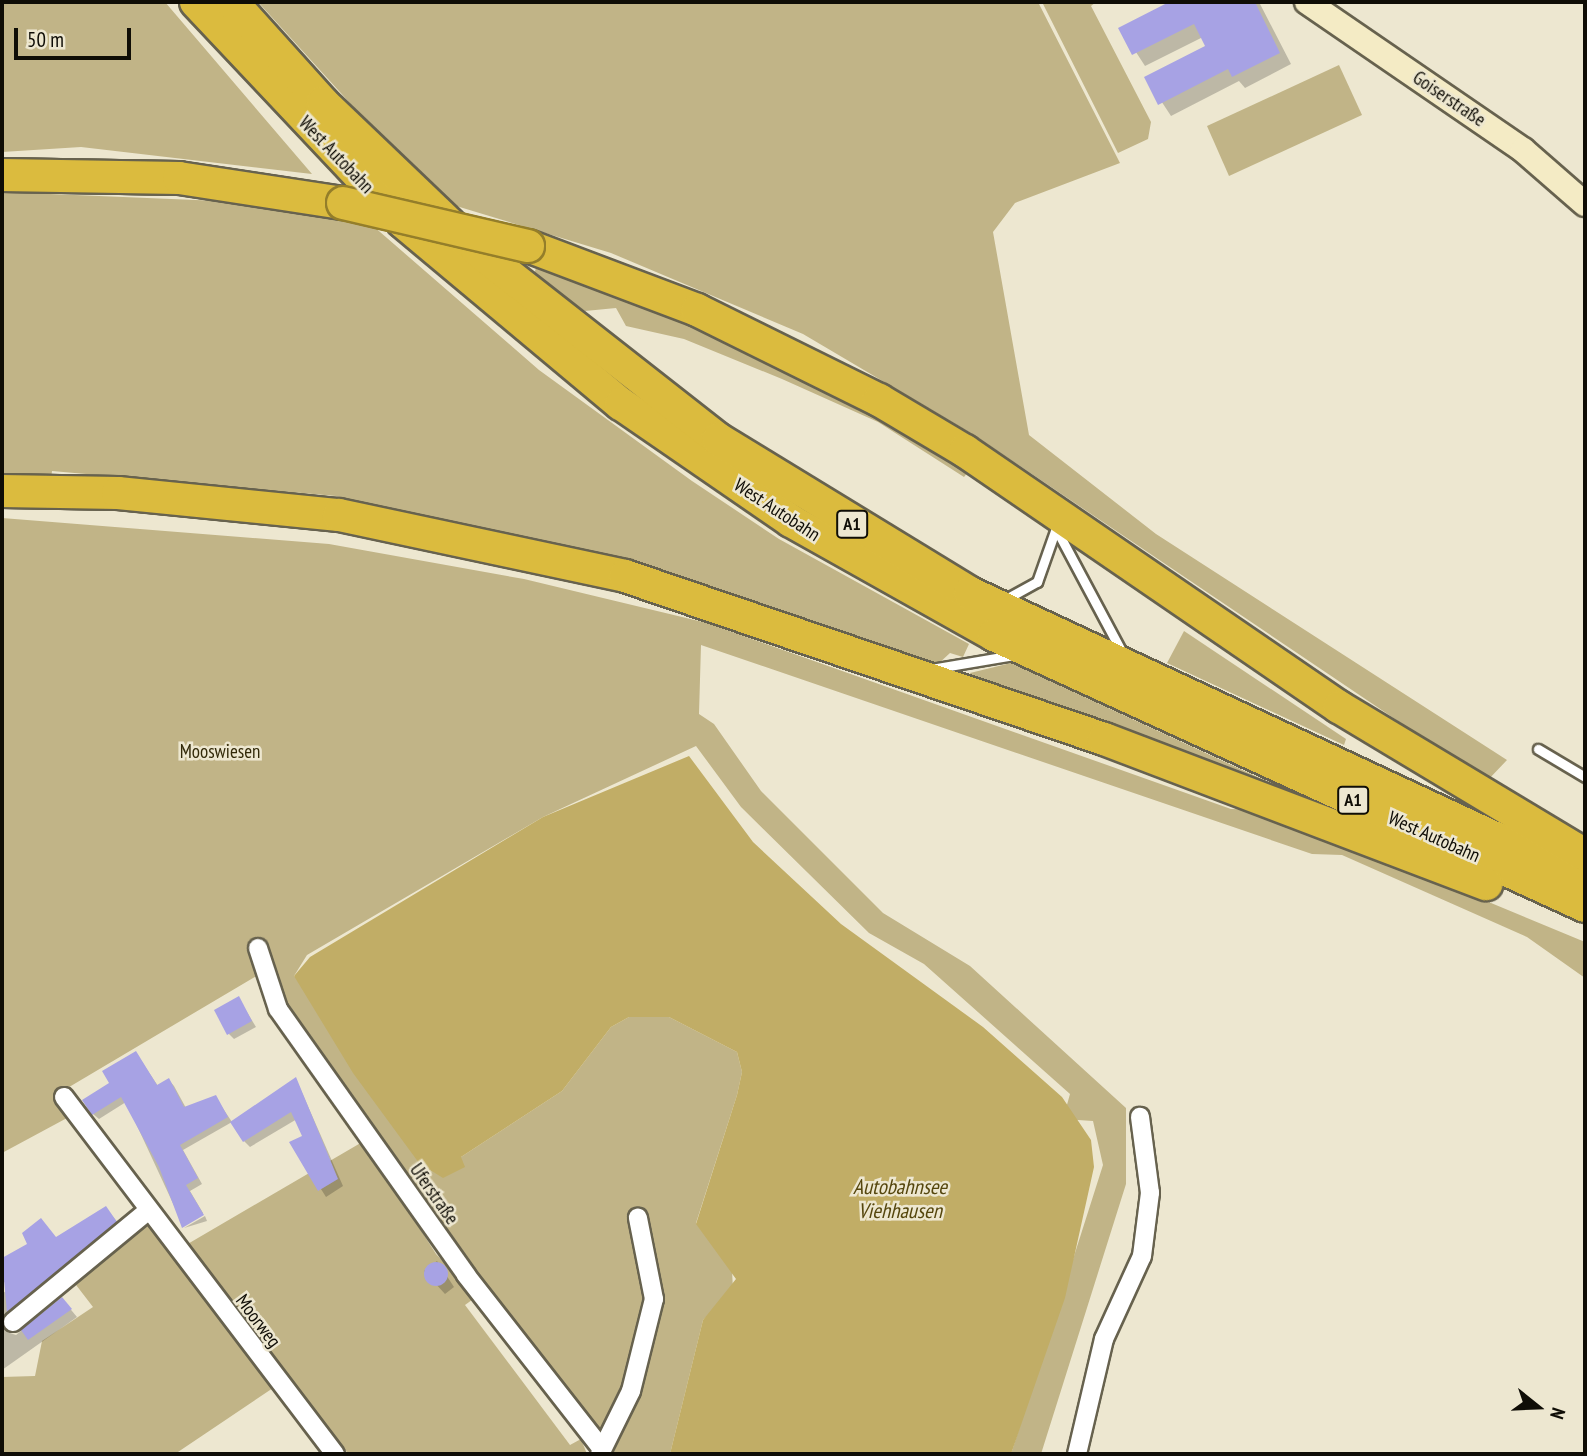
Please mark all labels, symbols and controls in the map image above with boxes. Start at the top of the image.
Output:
scale bar [18,14,135,58]
text: 50 m [27,26,64,53]
street label: Goiserstraße [1408,66,1490,132]
street label: West Autobahn [294,112,378,198]
street label: West Autobahn [729,474,825,546]
road number: A1 [834,510,870,538]
park label: Mooswiesen [180,741,260,763]
road number: A1 [1336,786,1370,814]
street label: West Autobahn [1384,807,1484,867]
street label: Uferstraße [405,1159,463,1229]
water label: Autobahnsee Viehhausen [853,1174,947,1224]
street label: Moorweg [231,1290,285,1352]
north arrow [1503,1372,1573,1442]
text: N [1545,1405,1571,1422]

